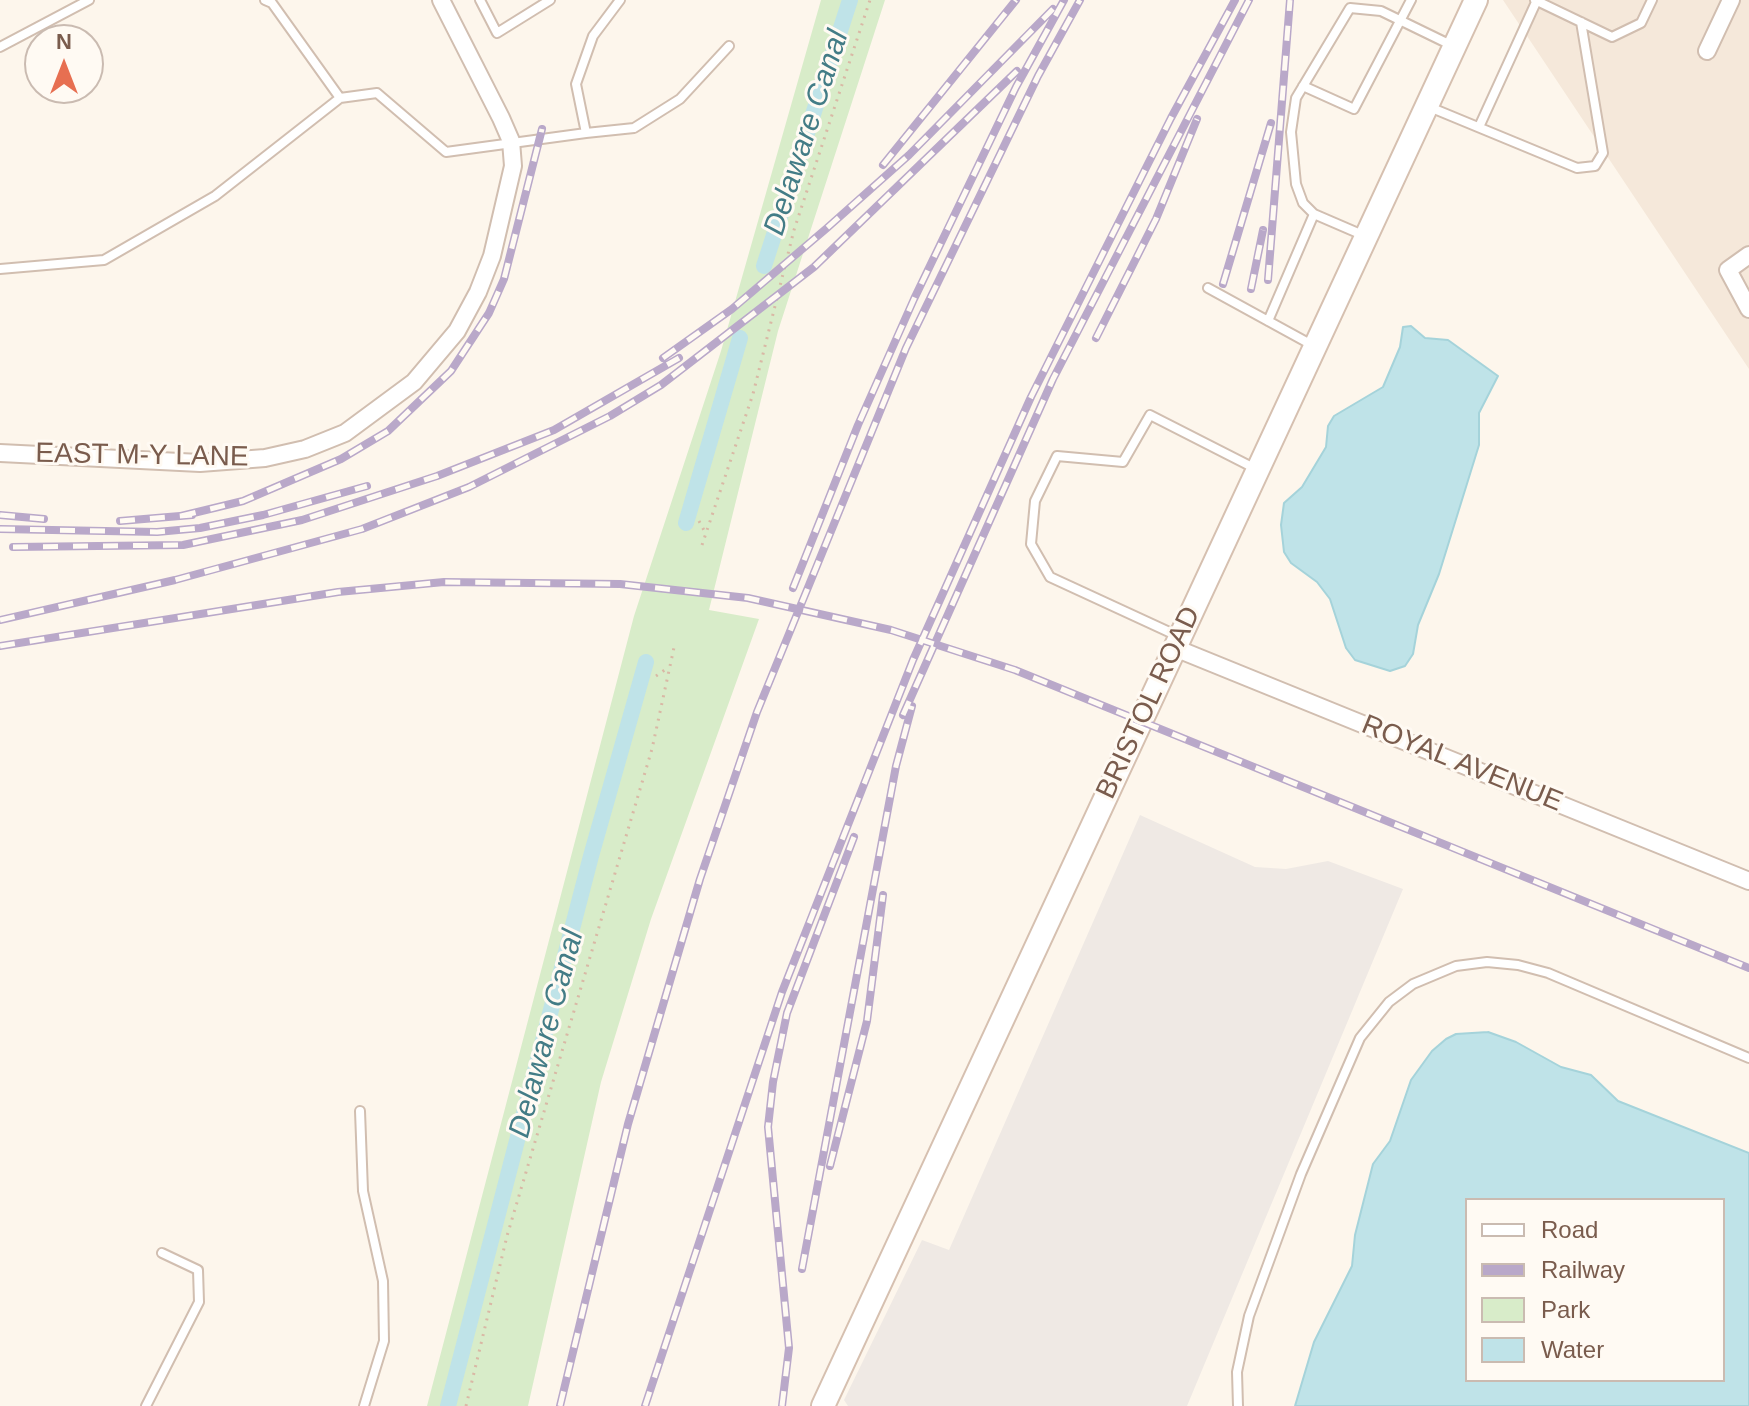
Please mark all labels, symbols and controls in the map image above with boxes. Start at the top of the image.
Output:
north arrow [24,24,104,104]
water label: Delaware Canal [757,26,857,240]
text: N [56,29,72,54]
street label: EAST M-Y LANE [35,437,249,475]
street label: BRISTOL ROAD [1090,602,1208,804]
street label: ROYAL AVENUE [1357,708,1567,820]
water label: Delaware Canal [502,926,592,1142]
legend [1465,1198,1725,1382]
text: Road [1541,1216,1598,1243]
text: Railway [1541,1256,1625,1283]
text: Park [1541,1296,1590,1323]
text: Water [1541,1336,1604,1363]

